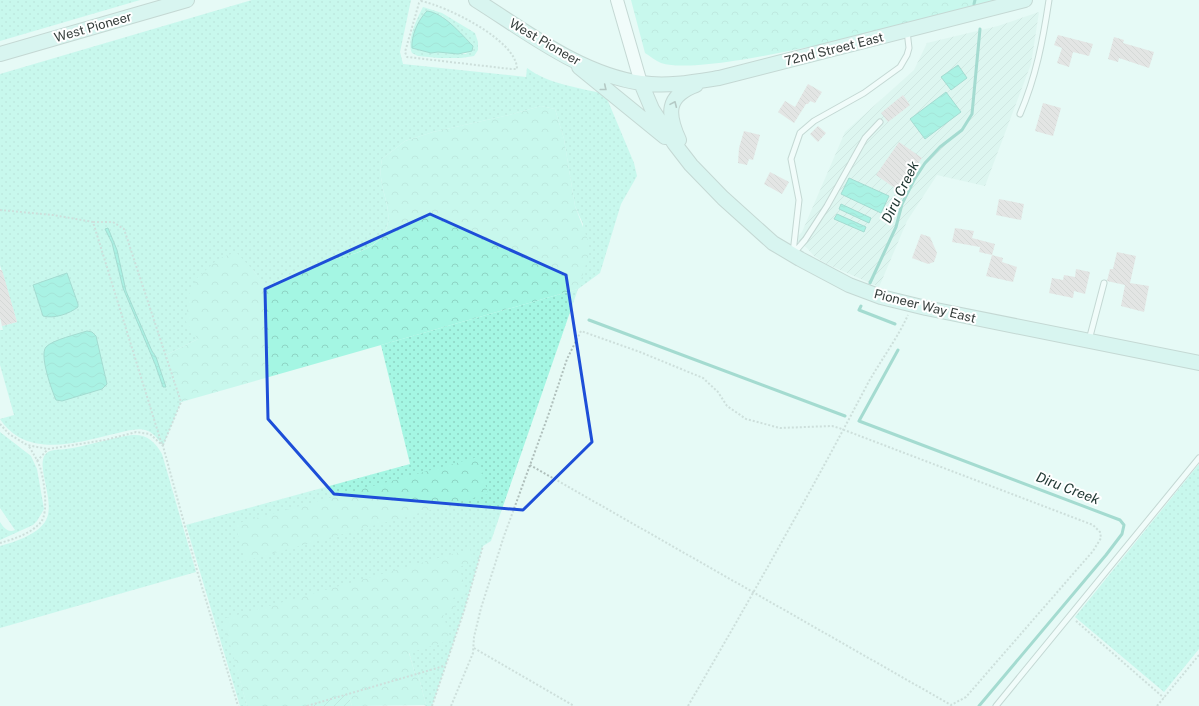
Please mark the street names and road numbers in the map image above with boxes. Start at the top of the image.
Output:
street label: West Pioneer [53,9,133,45]
street label: West Pioneer [507,16,583,68]
street label: 72nd Street East [783,29,885,69]
street label: Pioneer Way East [872,286,978,326]

